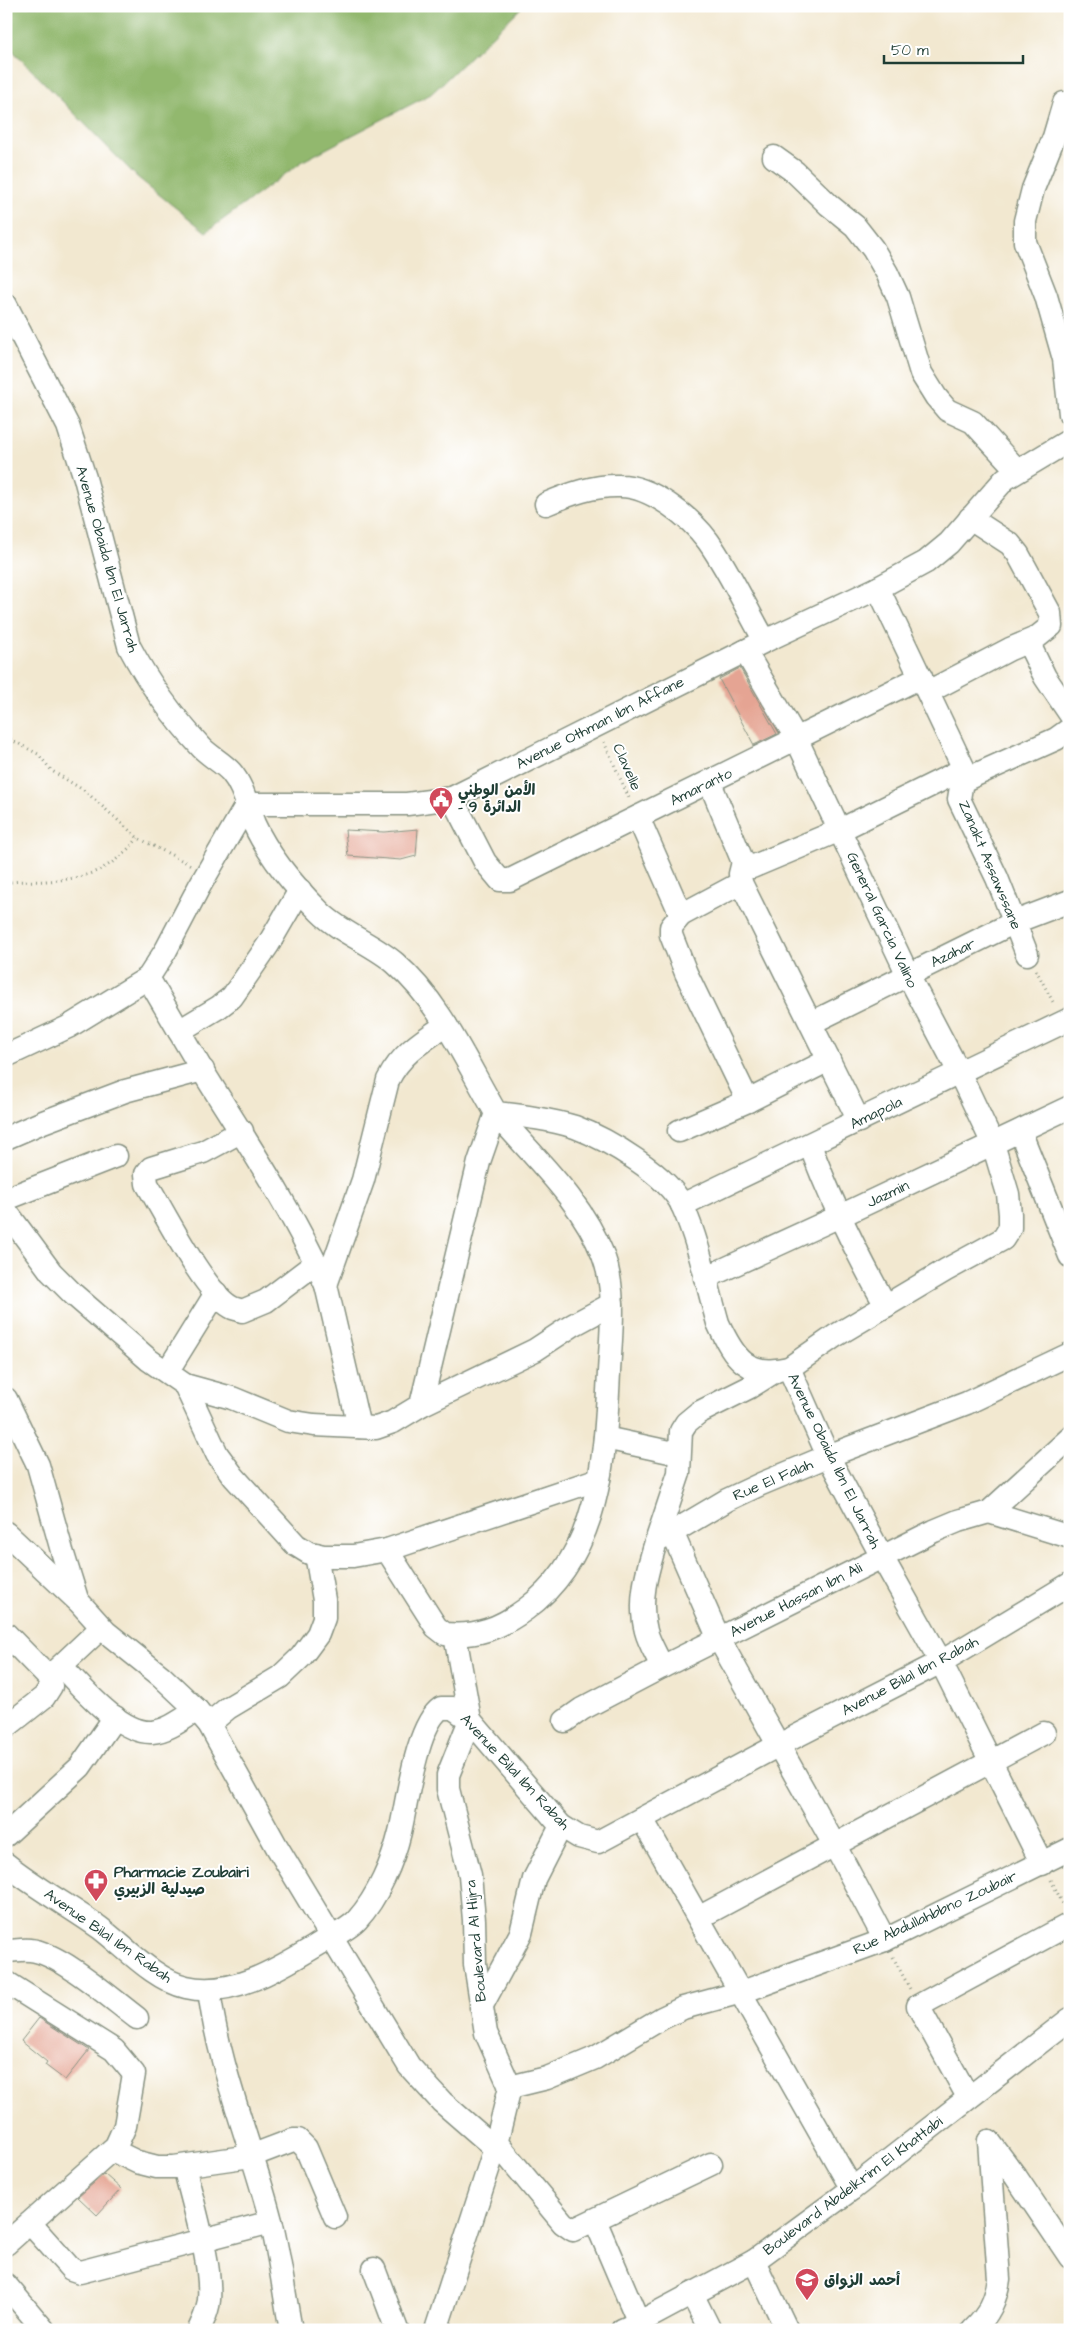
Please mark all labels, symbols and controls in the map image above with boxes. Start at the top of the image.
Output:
scale bar [884,32,1022,64]
text: 50 m [891,40,929,61]
street label: Avenue Obaida Ibn El Jarrah [70,463,144,655]
street label: Avenue Othman Ibn Affane [512,671,688,775]
street label: Clavelle [607,740,647,794]
street label: Amaranto [666,763,736,811]
place label: الأمن الوطني - الدائرة 9 [458,779,536,818]
public building icon: الأمن الوطني - الدائرة 9 [428,786,454,820]
street label: Zanakt Assawssane [953,797,1027,933]
street label: General Garcia Valino [841,849,923,992]
street label: Azahar [927,933,979,973]
street label: Amapola [846,1091,906,1135]
street label: Jazmin [863,1175,913,1213]
street label: Avenue Obaida Ibn El Jarrah [782,1370,886,1553]
street label: Rue El Falah [730,1453,817,1506]
street label: Avenue Hassan Ibn Ali [726,1557,866,1643]
street label: Avenue Bilal Ibn Rabah [838,1631,983,1721]
street label: Avenue Bilal Ibn Rabah [455,1709,575,1835]
place label: Pharmacie Zoubairi صيدلية الزبيري [114,1862,250,1901]
street label: Rue Abdullahbbno Zoubair [850,1866,1020,1960]
pharmacy icon: Pharmacie Zoubairi صيدلية الزبيري [83,1868,109,1902]
street label: Boulevard Al Hijra [460,1879,492,2003]
street label: Avenue Bilal Ibn Rabah [40,1884,177,1989]
street label: Boulevard Abdelkrim El Khattabi [759,2111,948,2261]
school or university icon: أحمد الزواق [794,2267,820,2301]
place label: أحمد الزواق [824,2270,901,2291]

